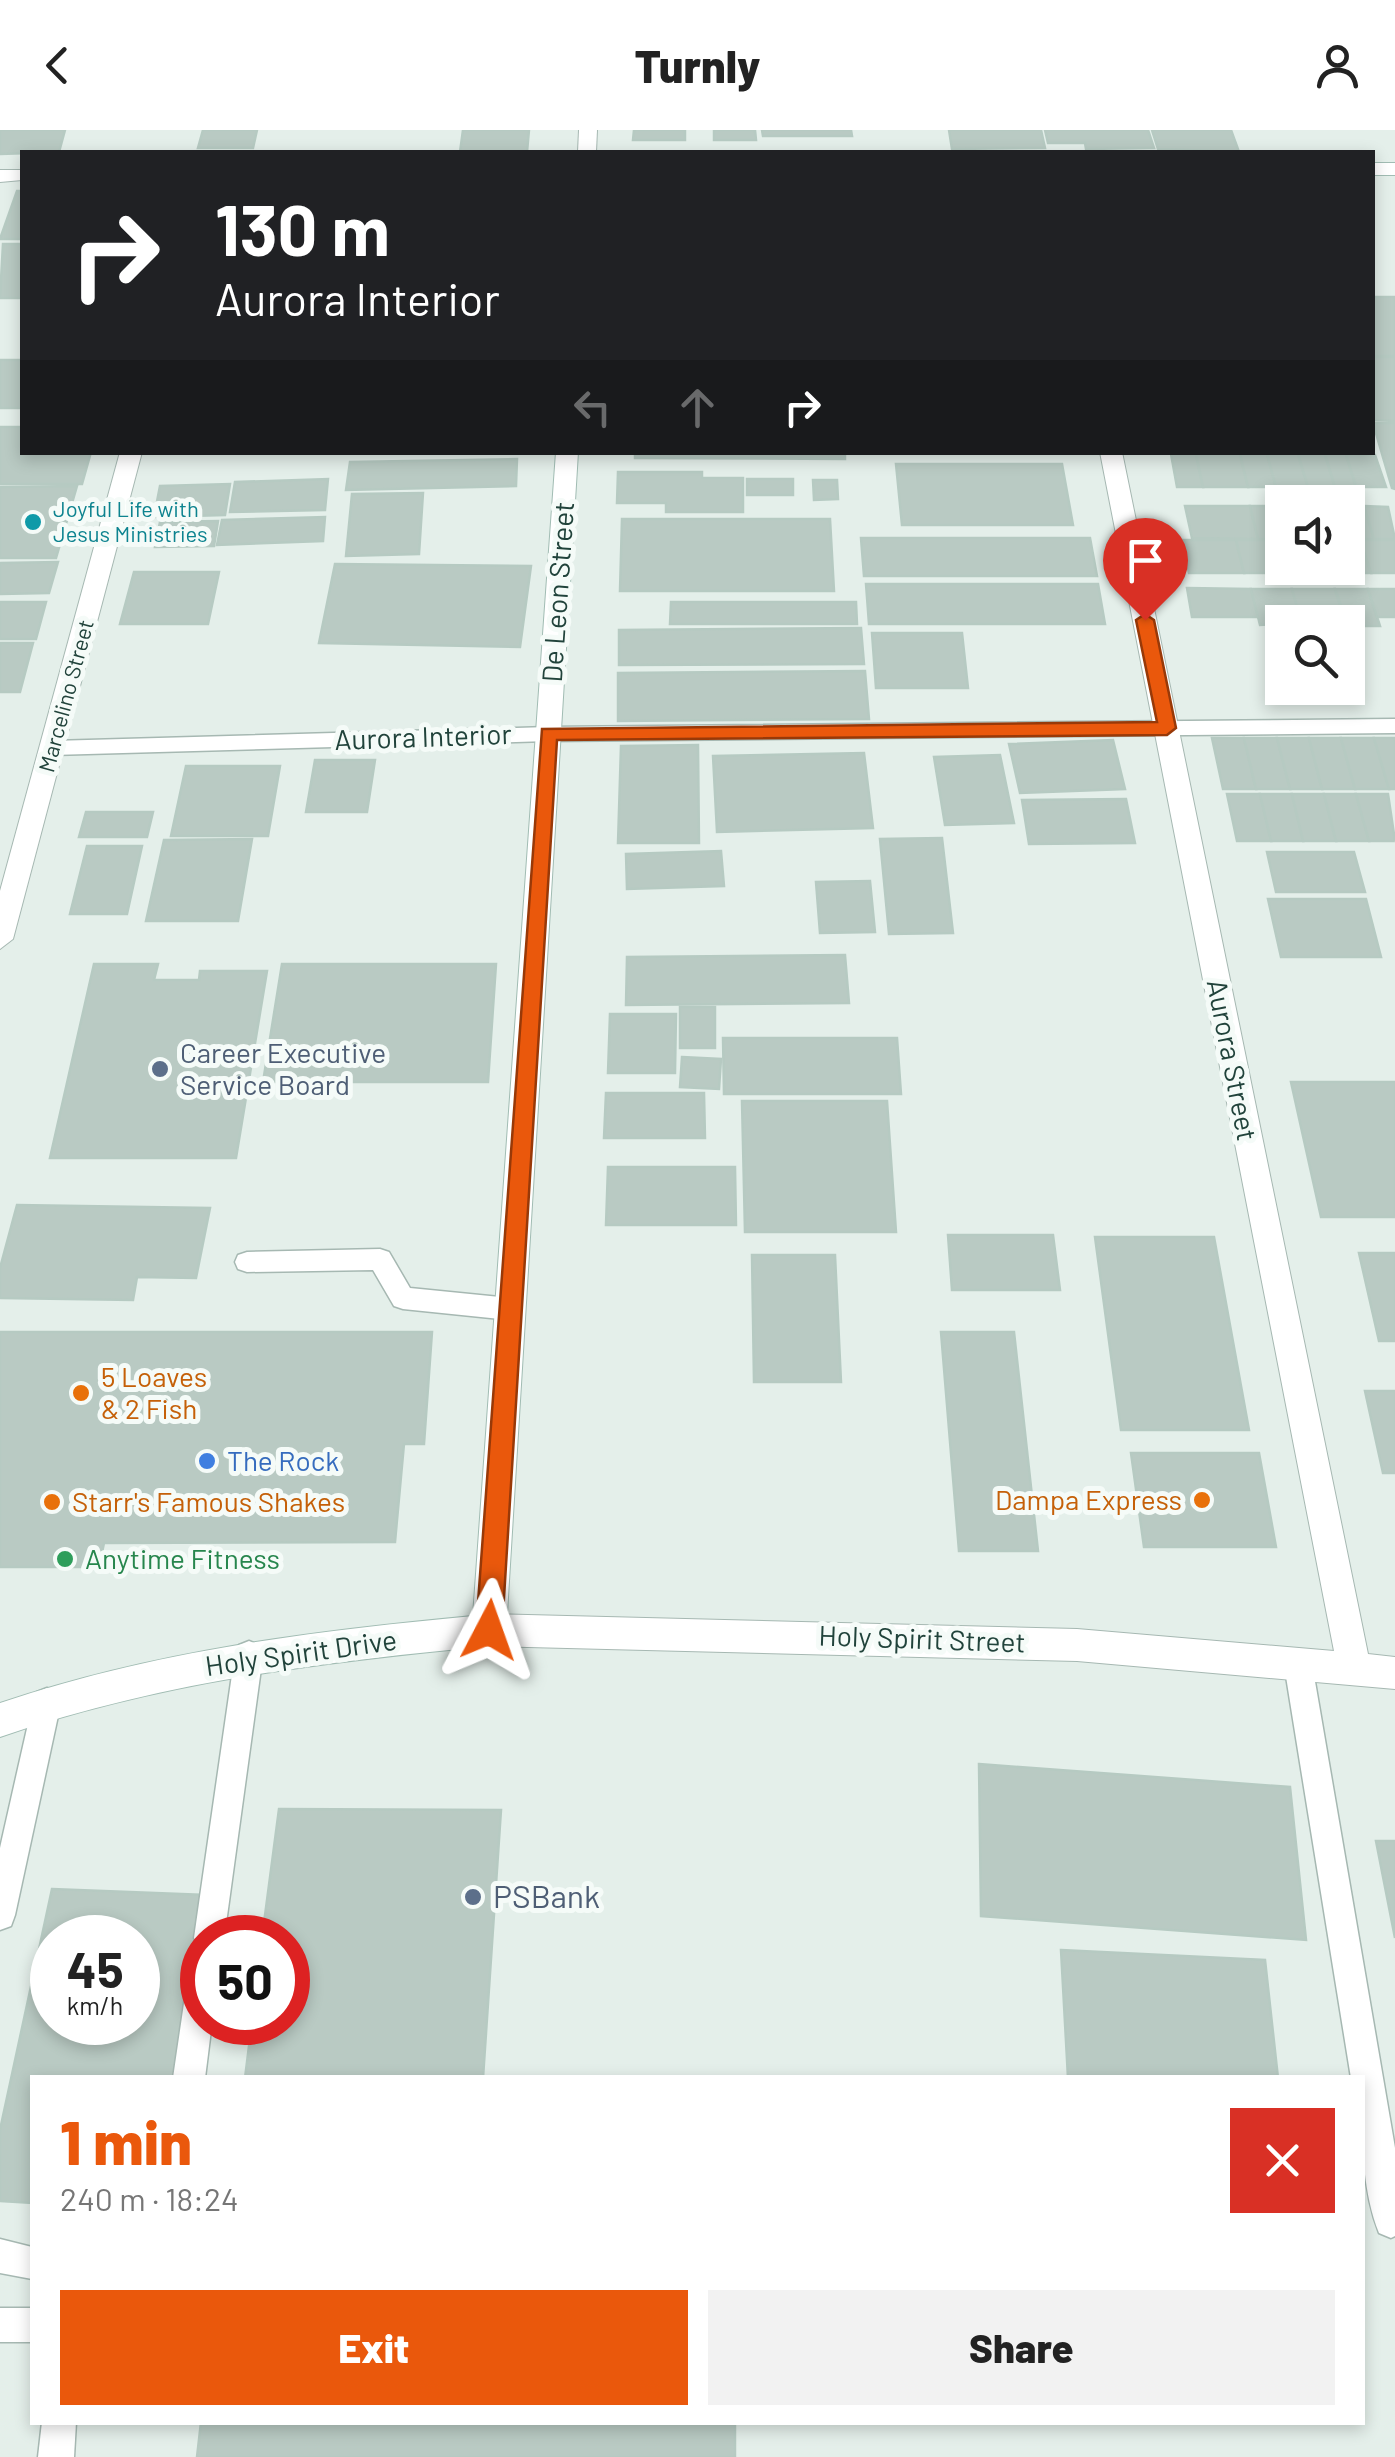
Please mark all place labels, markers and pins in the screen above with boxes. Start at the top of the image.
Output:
place label: Joyful Life with Jesus Ministries [53,495,208,546]
marker: Joyful Life with Jesus Ministries [22,511,44,533]
pin [1103,518,1188,621]
place label: Career Executive Service Board [180,1035,386,1101]
marker: Career Executive Service Board [149,1058,171,1080]
place label: 5 Loaves & 2 Fish [101,1359,207,1425]
marker: 5 Loaves & 2 Fish [70,1382,92,1404]
place label: The Rock [227,1443,339,1477]
marker: The Rock [196,1450,218,1472]
place label: Dampa Express [995,1482,1182,1516]
place label: Starr's Famous Shakes [72,1484,345,1518]
marker: Dampa Express [1191,1489,1213,1511]
marker: Starr's Famous Shakes [41,1491,63,1513]
place label: Anytime Fitness [85,1541,280,1575]
marker: Anytime Fitness [54,1548,76,1570]
place label: PSBank [493,1876,600,1914]
marker: PSBank [462,1886,484,1908]

